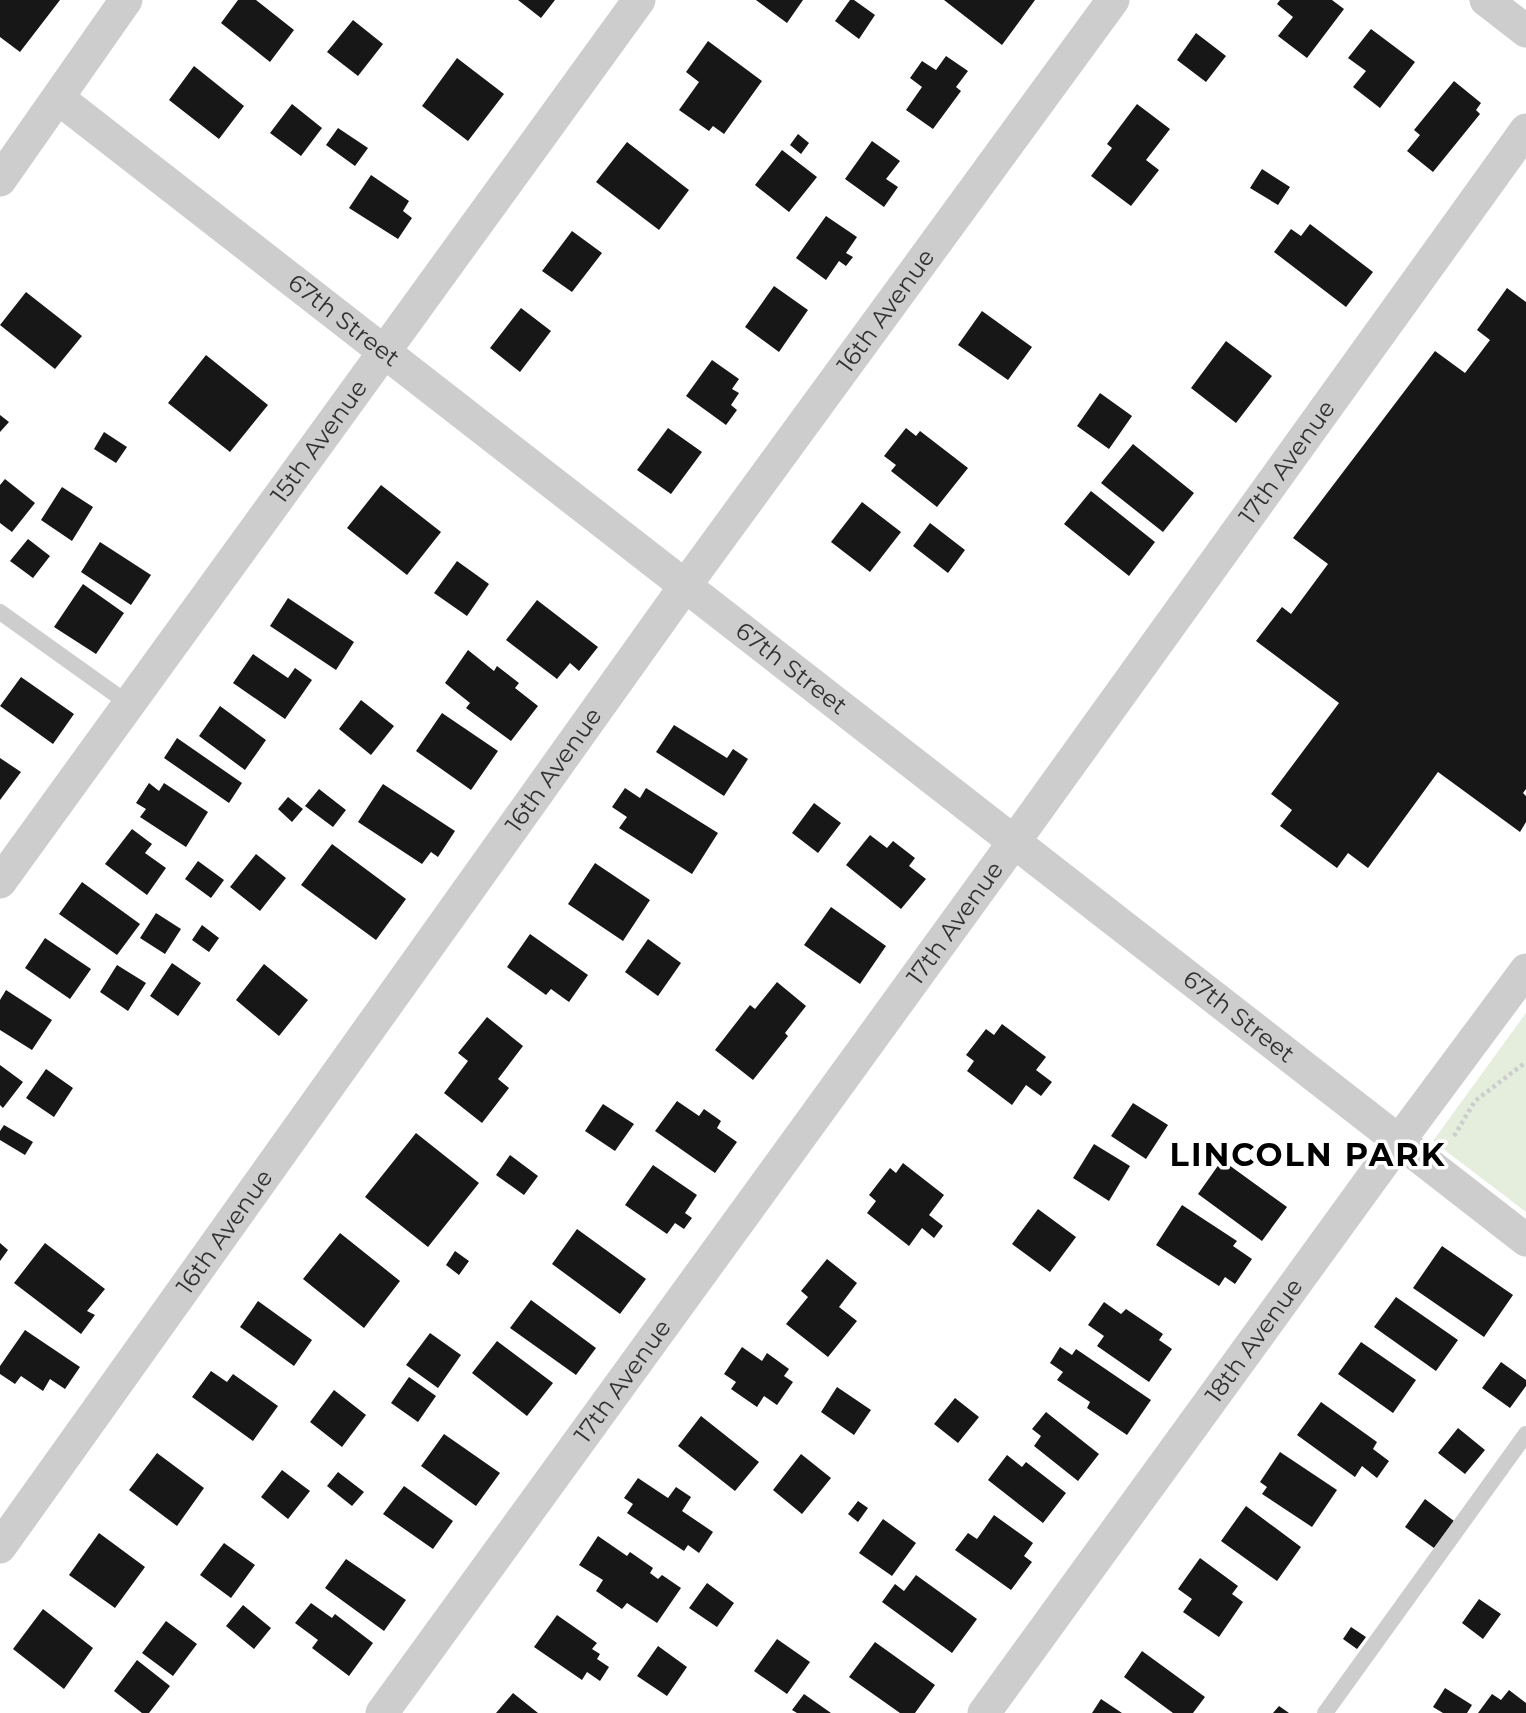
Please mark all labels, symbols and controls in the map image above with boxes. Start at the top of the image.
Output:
street label: 16th Avenue [831,243,940,378]
street label: 67th Street [283,268,406,372]
street label: 15th Avenue [264,374,373,508]
street label: 17th Avenue [1233,394,1341,529]
street label: 67th Street [730,616,853,720]
street label: 16th Avenue [499,702,608,838]
street label: 17th Avenue [900,855,1009,990]
street label: 67th Street [1178,964,1301,1069]
district label: LINCOLN PARK [1170,1135,1446,1174]
street label: 16th Avenue [170,1164,278,1300]
street label: 18th Avenue [1199,1272,1309,1408]
street label: 17th Avenue [568,1314,677,1448]

